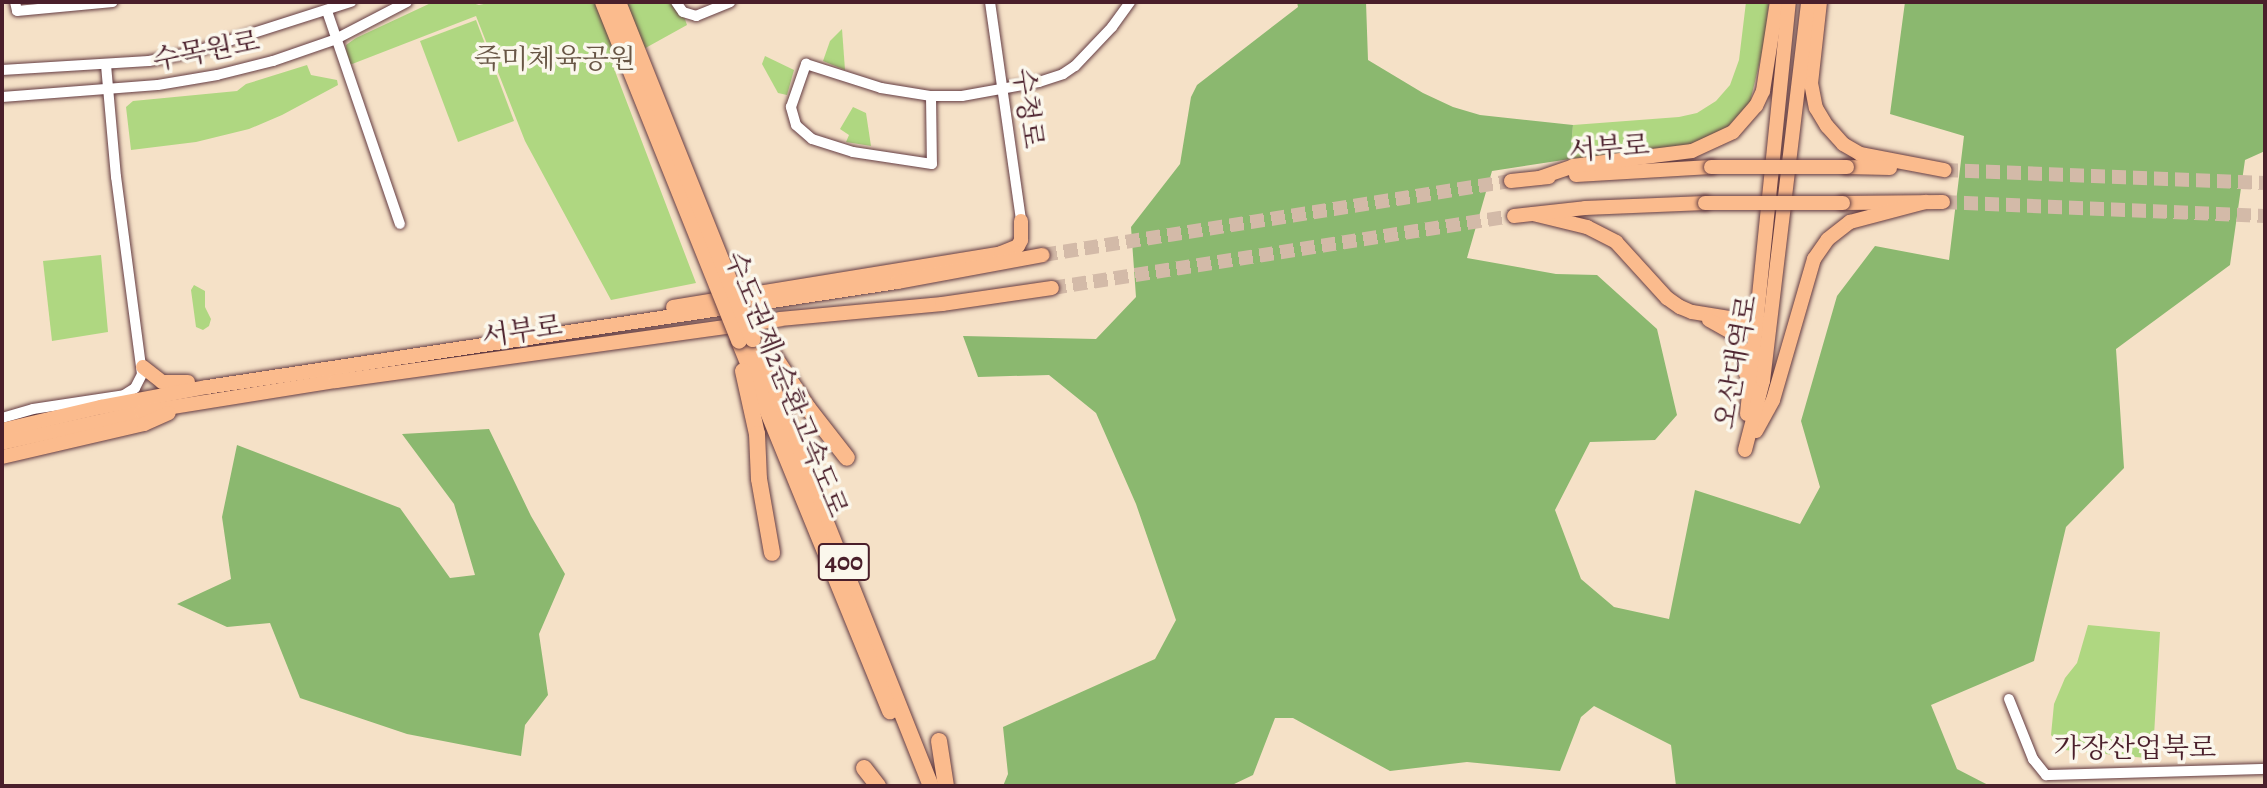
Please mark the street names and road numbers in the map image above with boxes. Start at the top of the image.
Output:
street label: 수목원로 [150,24,262,78]
street label: 수청로 [1006,65,1050,151]
street label: 서부로 [1567,128,1651,168]
street label: 수도권제2순환고속도로 [717,246,855,522]
street label: 오산대역로 [1708,292,1764,432]
street label: 서부로 [479,309,565,353]
road number: 400 [818,540,870,584]
street label: 가장산업북로 [2054,731,2216,765]

